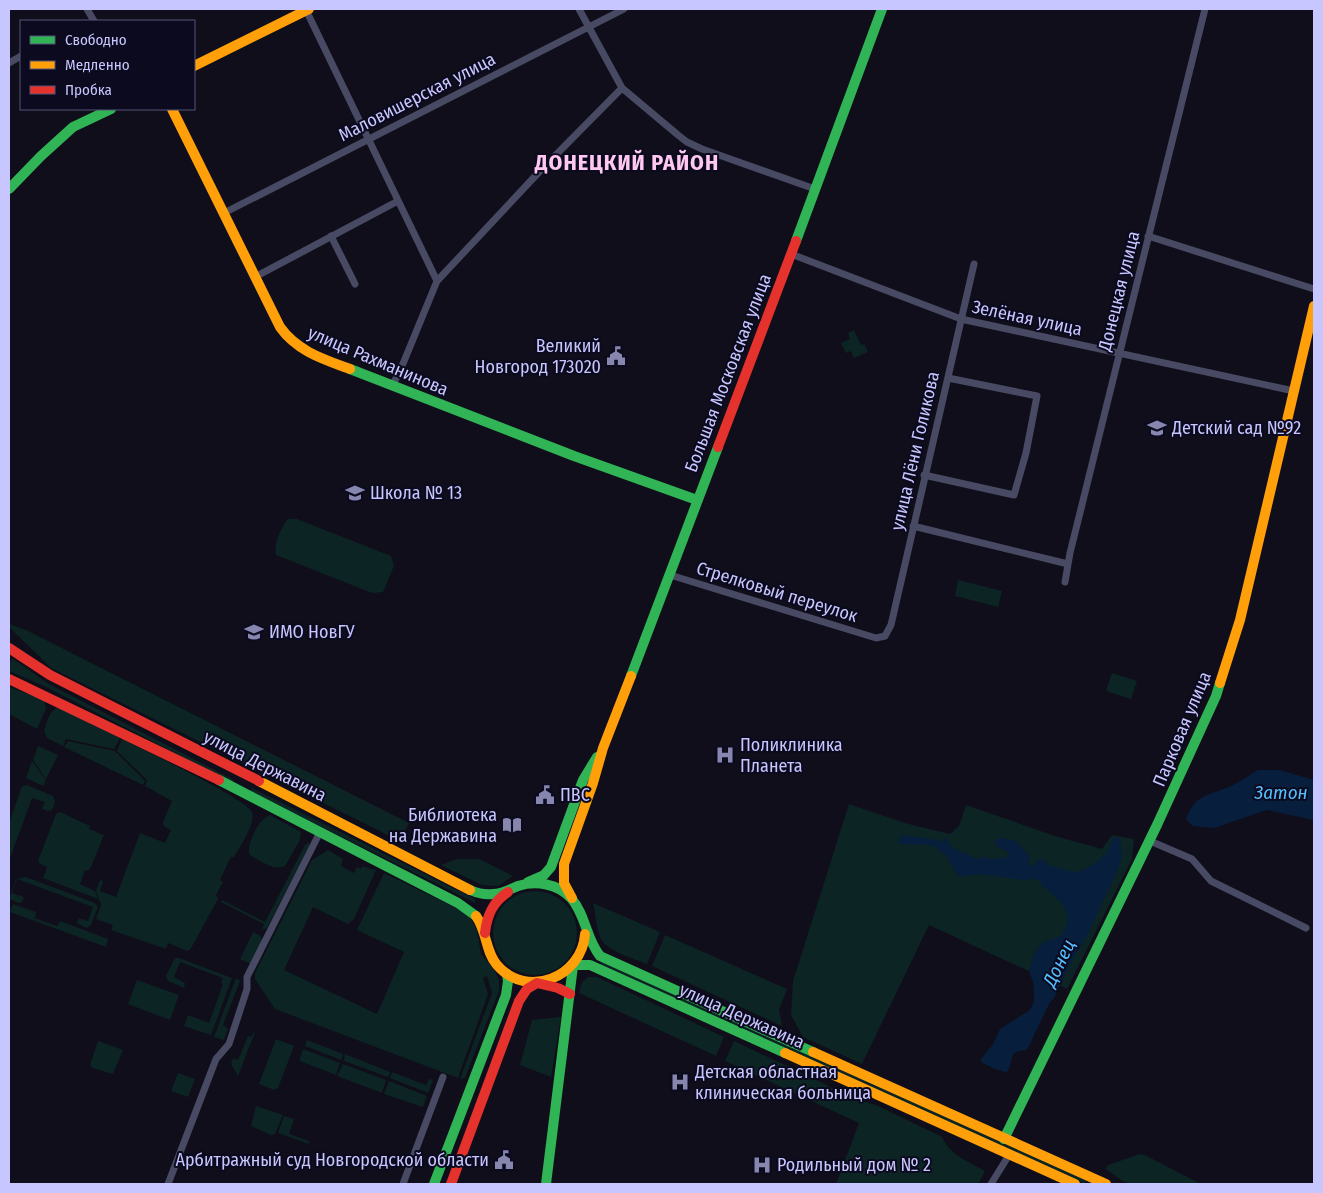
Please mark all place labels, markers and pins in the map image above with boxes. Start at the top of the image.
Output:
place label: Великий Новгород 173020 [475,335,601,378]
public building icon: Великий Новгород 173020 [605,345,627,367]
school or university icon: Детский сад №92 [1146,417,1168,439]
place label: Детский сад №92 [1171,417,1301,439]
school or university icon: Школа № 13 [344,482,366,504]
place label: Школа № 13 [370,482,462,504]
school or university icon: ИМО НовГУ [243,621,265,643]
place label: ИМО НовГУ [269,621,355,643]
place label: Поликлиника Планета [740,734,843,777]
hospital icon: Поликлиника Планета [714,744,736,766]
public building icon: ПВС [534,784,556,806]
place label: ПВС [560,784,590,806]
place label: Библиотека на Державина [389,804,497,847]
library icon: Библиотека на Державина [501,814,523,836]
place label: Детская областная клиническая больница [694,1061,871,1104]
hospital icon: Детская областная клиническая больница [669,1071,691,1093]
place label: Арбитражный суд Новгородской области [176,1149,489,1171]
public building icon: Арбитражный суд Новгородской области [493,1149,515,1171]
hospital icon: Родильный дом № 2 [751,1154,773,1176]
place label: Родильный дом № 2 [777,1154,931,1176]

